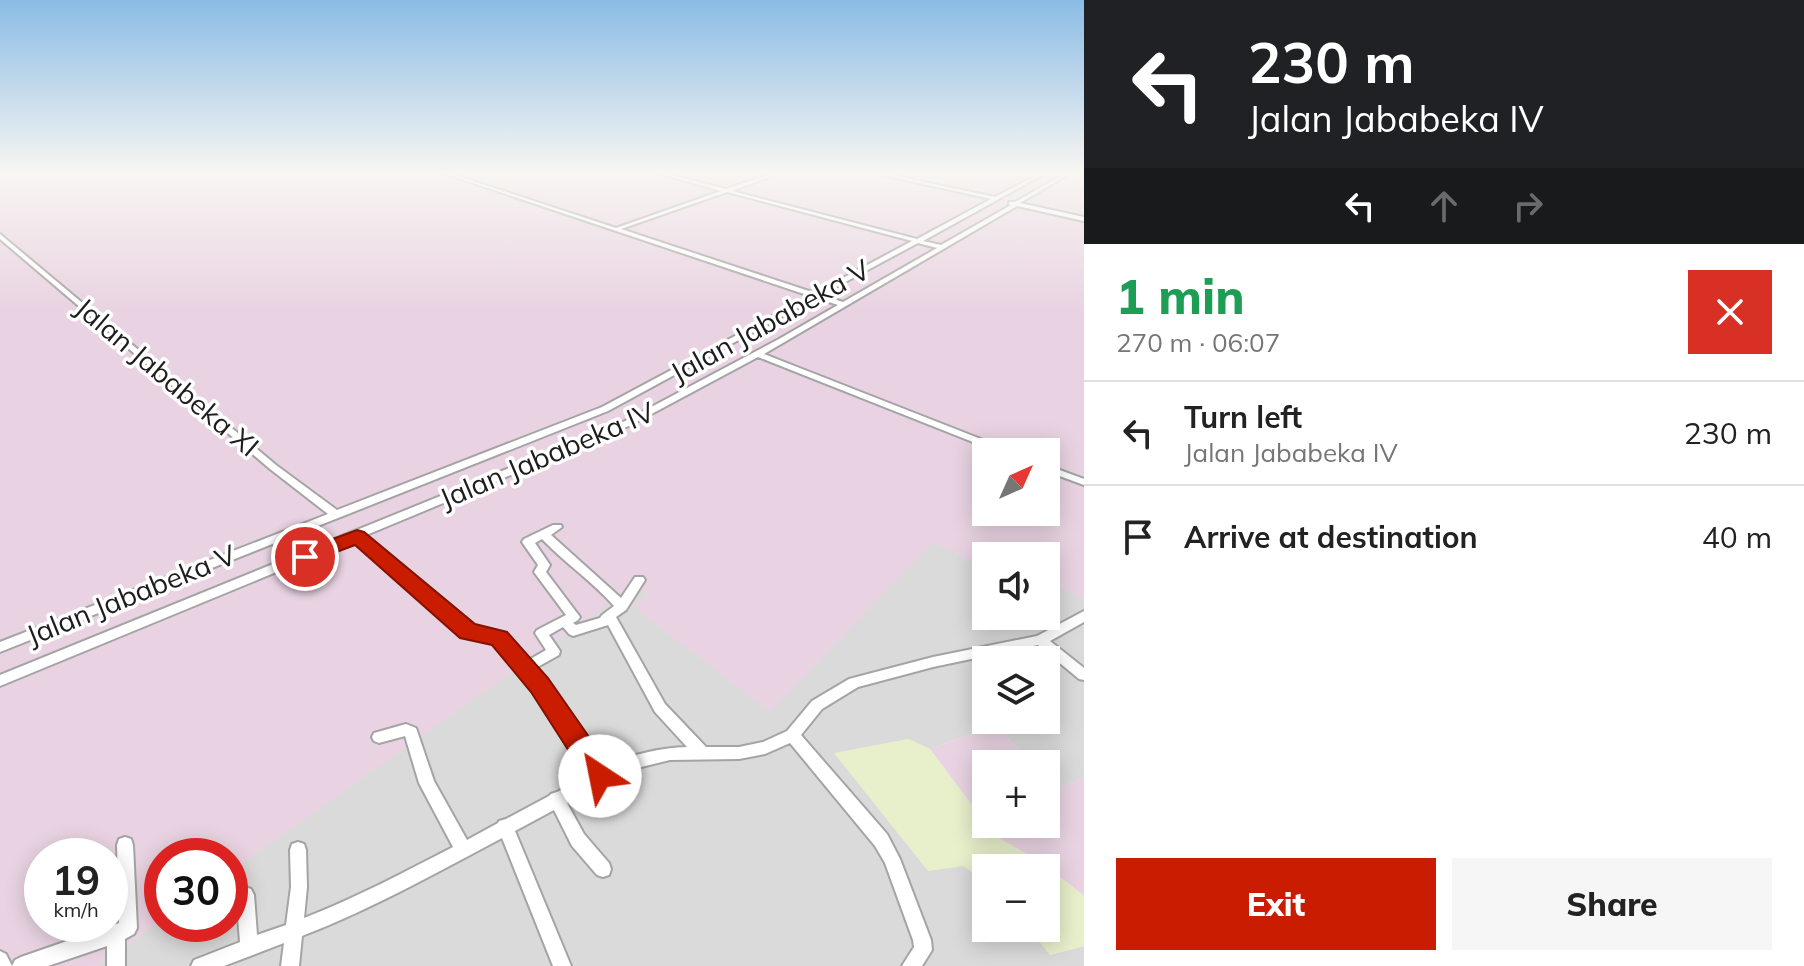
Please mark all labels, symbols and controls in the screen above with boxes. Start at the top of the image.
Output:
text: 230 m [1248,27,1415,97]
icon: left [1116,32,1220,136]
text: Jalan Jababeka IV [1248,96,1544,141]
icon: left [1338,184,1382,228]
icon: ahead [1422,184,1466,228]
icon: right [1506,184,1550,228]
street label: Jalan Jababeka V [664,251,876,390]
text: 1 min [1116,266,1245,326]
button: close [1688,270,1772,354]
street label: Jalan Jababeka XI [68,290,266,464]
text: 270 m · 06:07 [1116,326,1280,359]
street label: Jalan Jababeka IV [434,393,660,516]
text: Turn left [1184,398,1302,436]
icon: left [1116,411,1160,455]
text: 230 m [1684,414,1772,452]
text: Jalan Jababeka IV [1184,436,1398,469]
north arrow [972,438,1060,526]
map controls [972,438,1060,942]
icon: arrive [1116,515,1160,559]
text: Arrive at destination [1184,518,1478,556]
text: 40 m [1702,518,1772,556]
pin [271,523,339,591]
icon: arrive [283,535,327,579]
street label: Jalan Jababeka V [21,536,241,652]
button: sound [972,542,1060,630]
button: layers [972,646,1060,734]
position arrow [558,734,642,818]
button: + [972,750,1060,838]
speed limit sign: 30 [144,838,248,942]
button: − [972,854,1060,942]
text: 19 [52,855,100,905]
button: Exit [1116,858,1436,950]
button: Share [1452,858,1772,950]
text: km/h [53,897,99,922]

